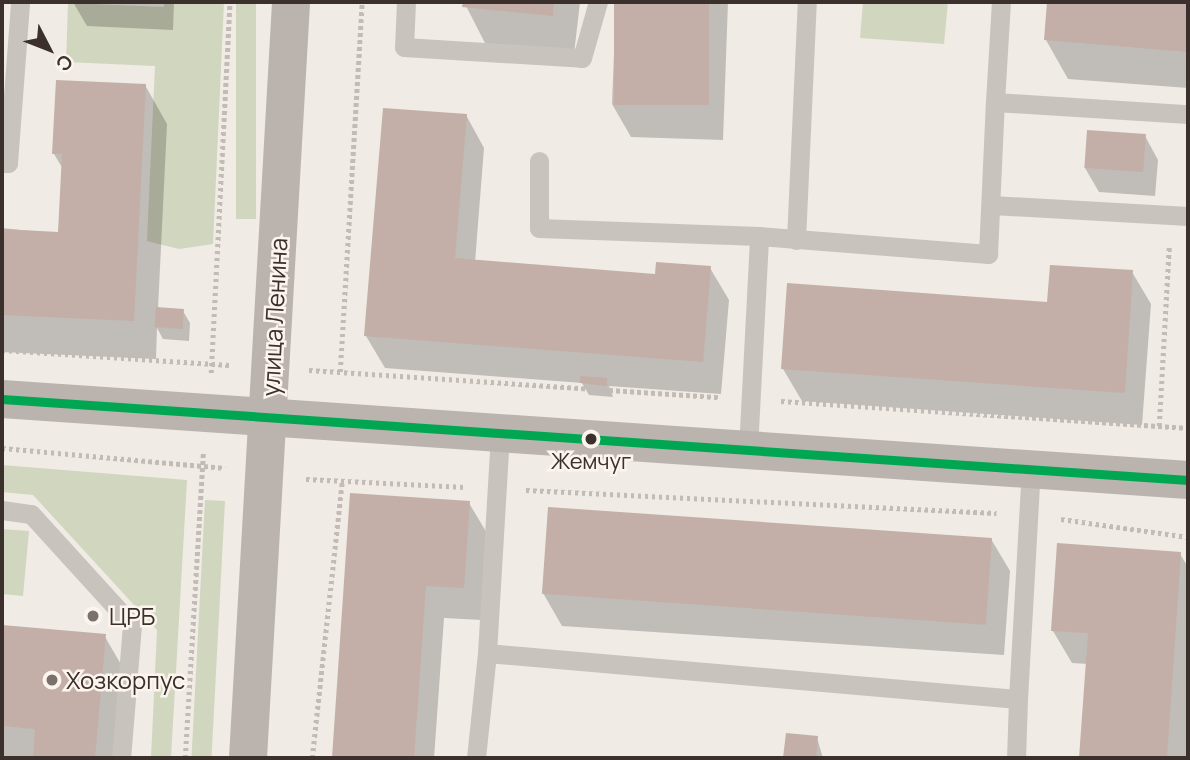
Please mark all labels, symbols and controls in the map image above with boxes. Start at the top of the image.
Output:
north arrow [14,14,84,84]
text: С [50,49,79,77]
street label: улица Ленина [255,237,293,397]
marker: Жемчуг [584,432,598,446]
place label: Жемчуг [551,449,631,475]
place label: ЦРБ [109,602,155,630]
marker: ЦРБ [83,606,103,626]
place label: Хозкорпус [66,666,185,694]
marker: Хозкорпус [44,672,60,688]

